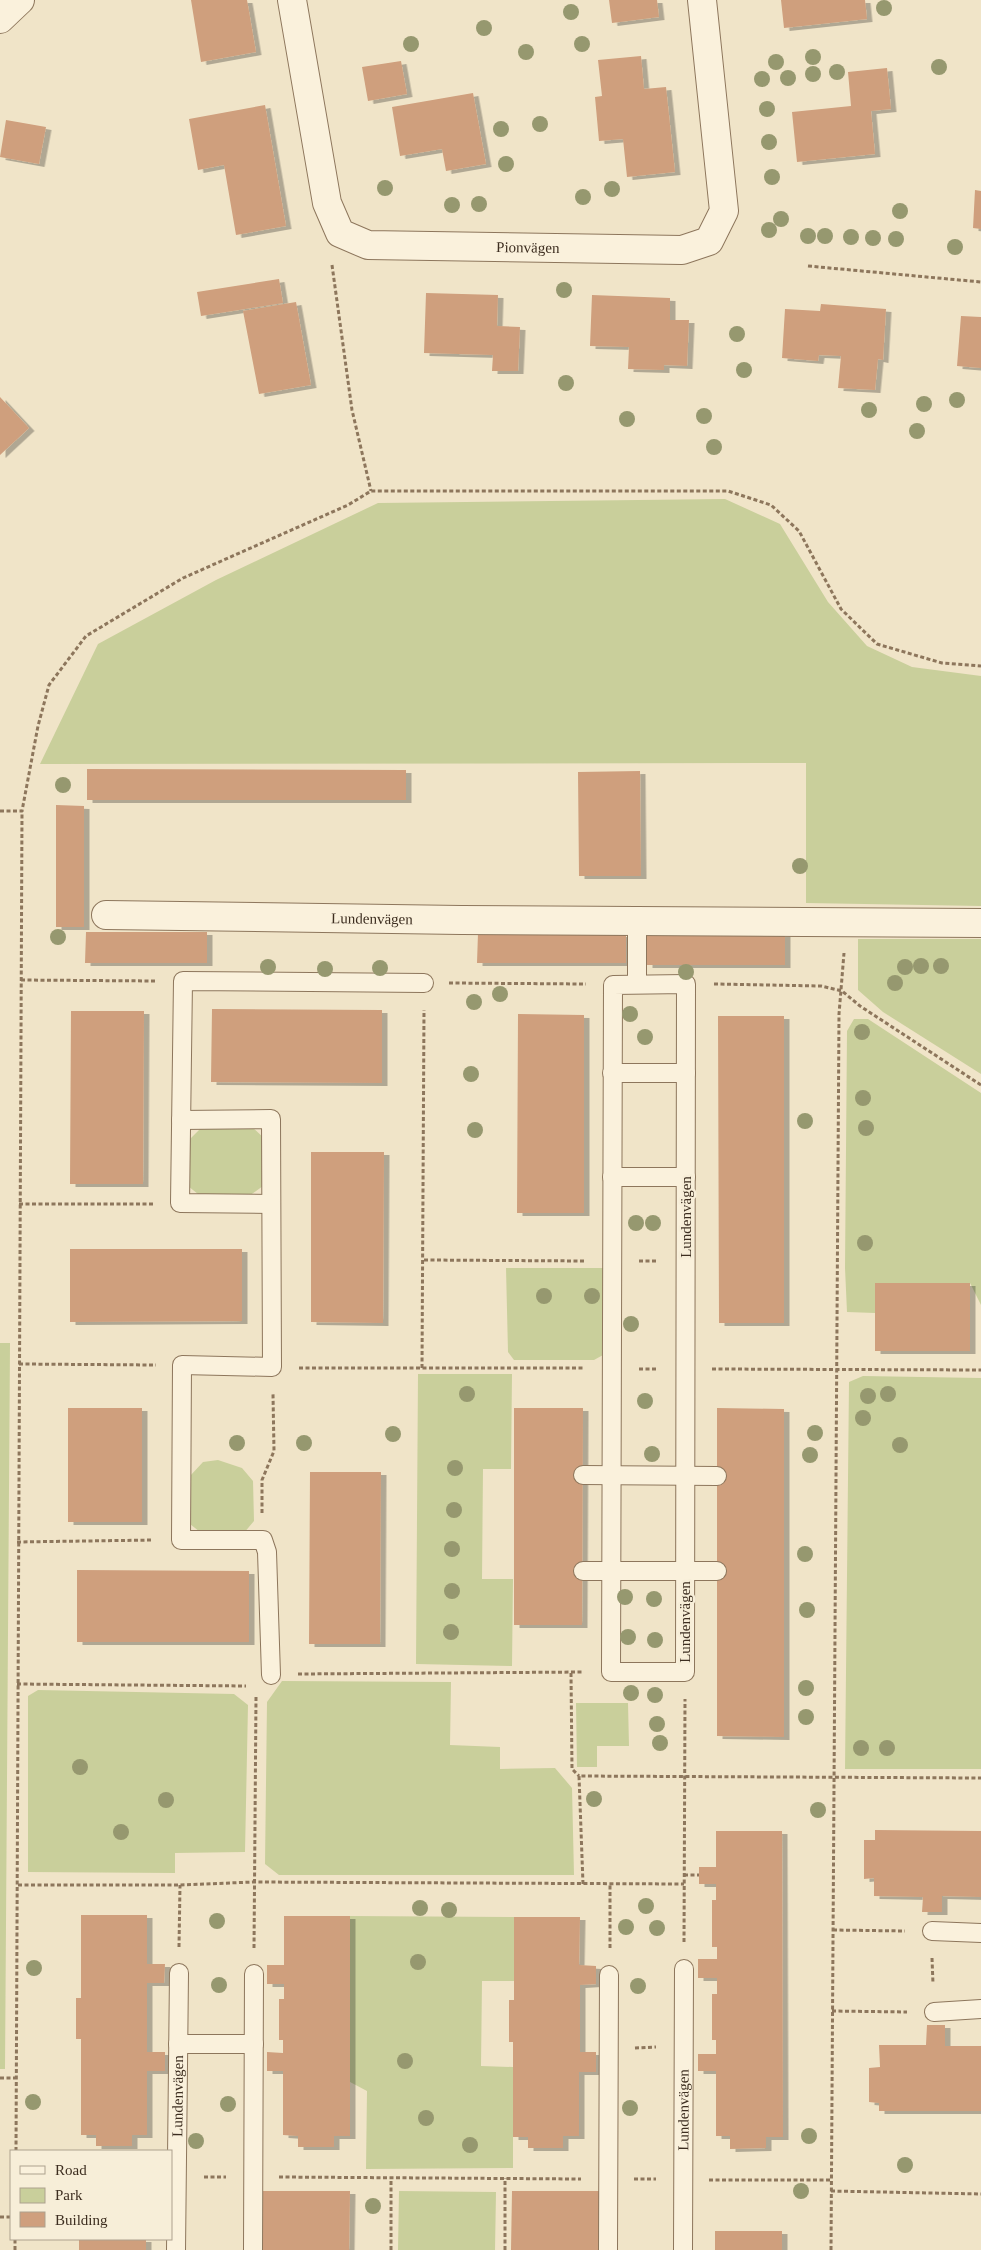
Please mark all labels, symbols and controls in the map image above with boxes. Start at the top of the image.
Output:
street label: Pionvägen [496,239,560,256]
street label: Lundenvägen [331,910,413,927]
street label: Lundenvägen [678,1176,694,1258]
street label: Lundenvägen [677,1581,693,1663]
street label: Lundenvägen [169,2055,186,2137]
street label: Lundenvägen [675,2069,692,2151]
legend [10,2150,172,2240]
text: Road [55,2162,87,2178]
text: Park [55,2187,83,2203]
text: Building [55,2212,108,2228]

